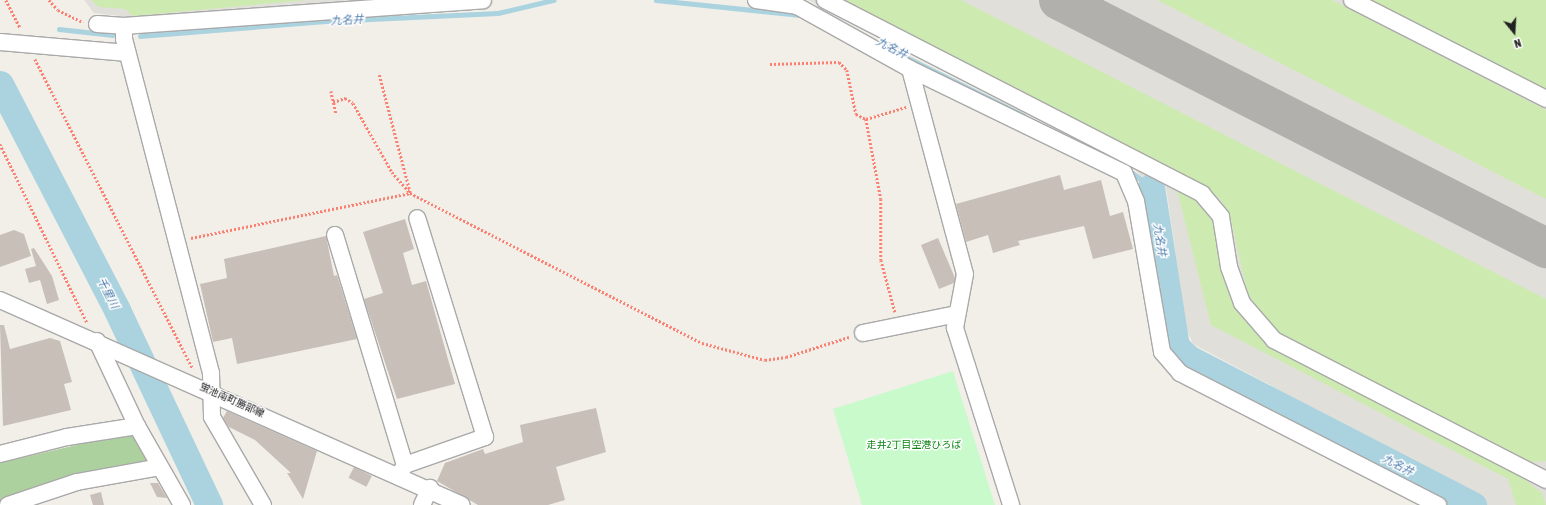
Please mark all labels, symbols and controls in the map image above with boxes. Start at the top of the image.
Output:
north arrow [1494,12,1534,52]
water label: 九名井 [330,13,364,27]
water label: 九名井 [874,35,910,61]
text: N [1513,37,1523,50]
water label: 九名井 [1151,223,1169,257]
water label: 千里川 [95,275,121,311]
street label: 蛍池南町勝部線 [198,380,266,420]
park label: 走井2丁目空港ひろば [867,439,961,451]
water label: 九名井 [1380,452,1416,478]

